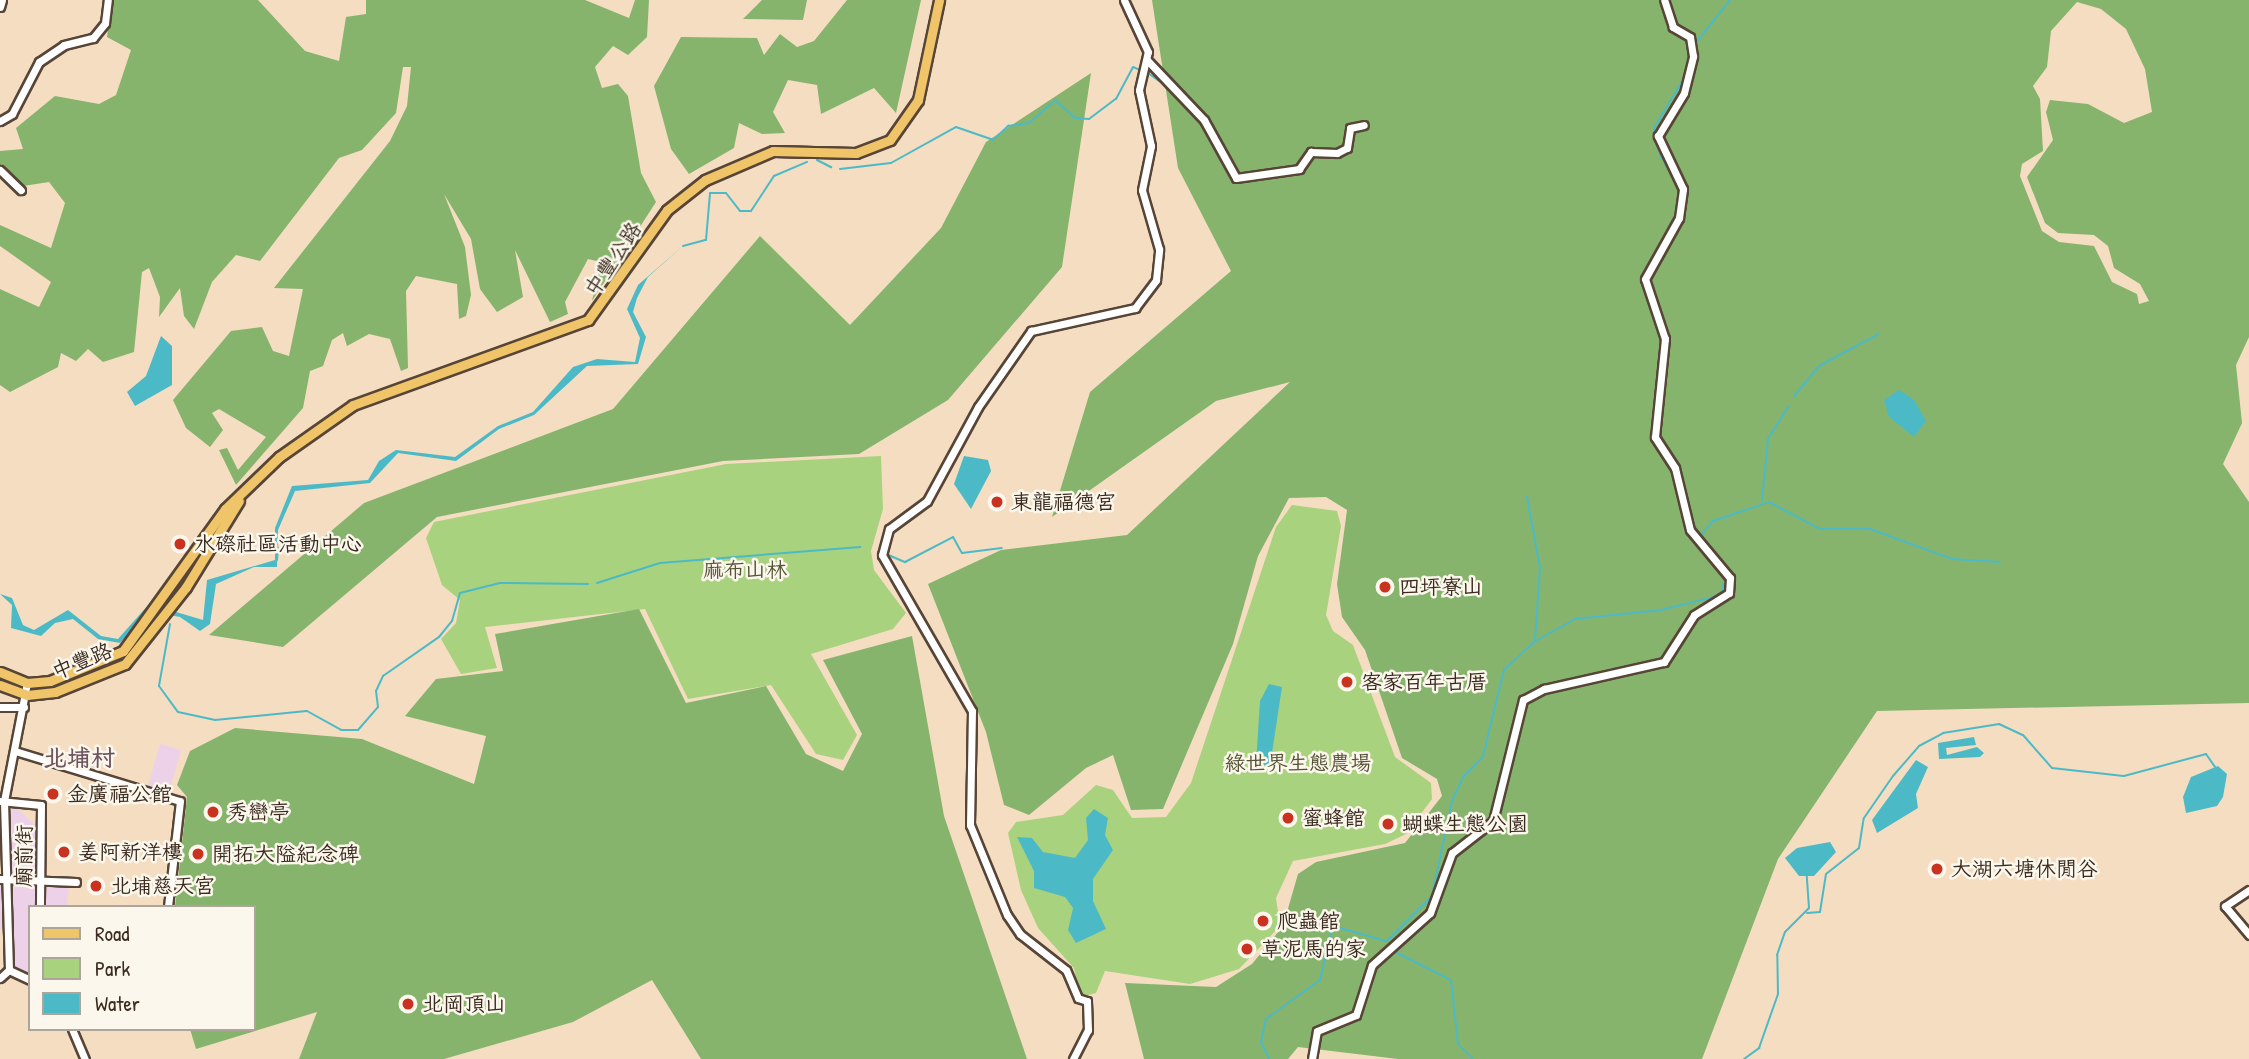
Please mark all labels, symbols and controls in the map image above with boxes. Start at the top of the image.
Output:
street label: 中豐公路 [579,217,647,301]
place label: 東龍福德宮 [1011,489,1116,515]
marker: 東龍福德宮 [989,494,1005,510]
place label: 水磜社區活動中心 [194,531,362,557]
marker: 水磜社區活動中心 [172,536,188,552]
park label: 麻布山林 [703,557,787,583]
place label: 四坪寮山 [1399,574,1483,600]
marker: 四坪寮山 [1377,579,1393,595]
street label: 中豐路 [48,638,116,684]
place label: 客家百年古厝 [1361,669,1487,695]
marker: 客家百年古厝 [1339,674,1355,690]
district label: 北埔村 [43,744,115,772]
park label: 綠世界生態農場 [1225,750,1371,776]
place label: 金廣福公館 [67,781,172,807]
marker: 金廣福公館 [45,786,61,802]
place label: 秀巒亭 [227,799,290,825]
marker: 秀巒亭 [205,804,221,820]
place label: 蜜蜂館 [1302,805,1365,831]
marker: 蜜蜂館 [1280,810,1296,826]
place label: 蝴蝶生態公園 [1402,811,1528,837]
marker: 蝴蝶生態公園 [1380,816,1396,832]
street label: 廟前街 [11,824,37,888]
place label: 姜阿新洋樓 [78,839,183,865]
place label: 開拓大隘紀念碑 [212,841,359,867]
marker: 姜阿新洋樓 [56,844,72,860]
marker: 開拓大隘紀念碑 [190,846,206,862]
place label: 大湖六塘休閒谷 [1951,856,2098,882]
marker: 大湖六塘休閒谷 [1929,861,1945,877]
place label: 北埔慈天宮 [110,873,215,899]
marker: 北埔慈天宮 [88,878,104,894]
legend [28,905,256,1031]
place label: 爬蟲館 [1277,908,1340,934]
marker: 爬蟲館 [1255,913,1271,929]
text: Road [95,919,129,948]
place label: 草泥馬的家 [1261,936,1366,962]
marker: 草泥馬的家 [1239,941,1255,957]
text: Park [95,954,130,983]
text: Water [95,989,140,1018]
place label: 北岡頂山 [422,991,506,1017]
marker: 北岡頂山 [400,996,416,1012]

